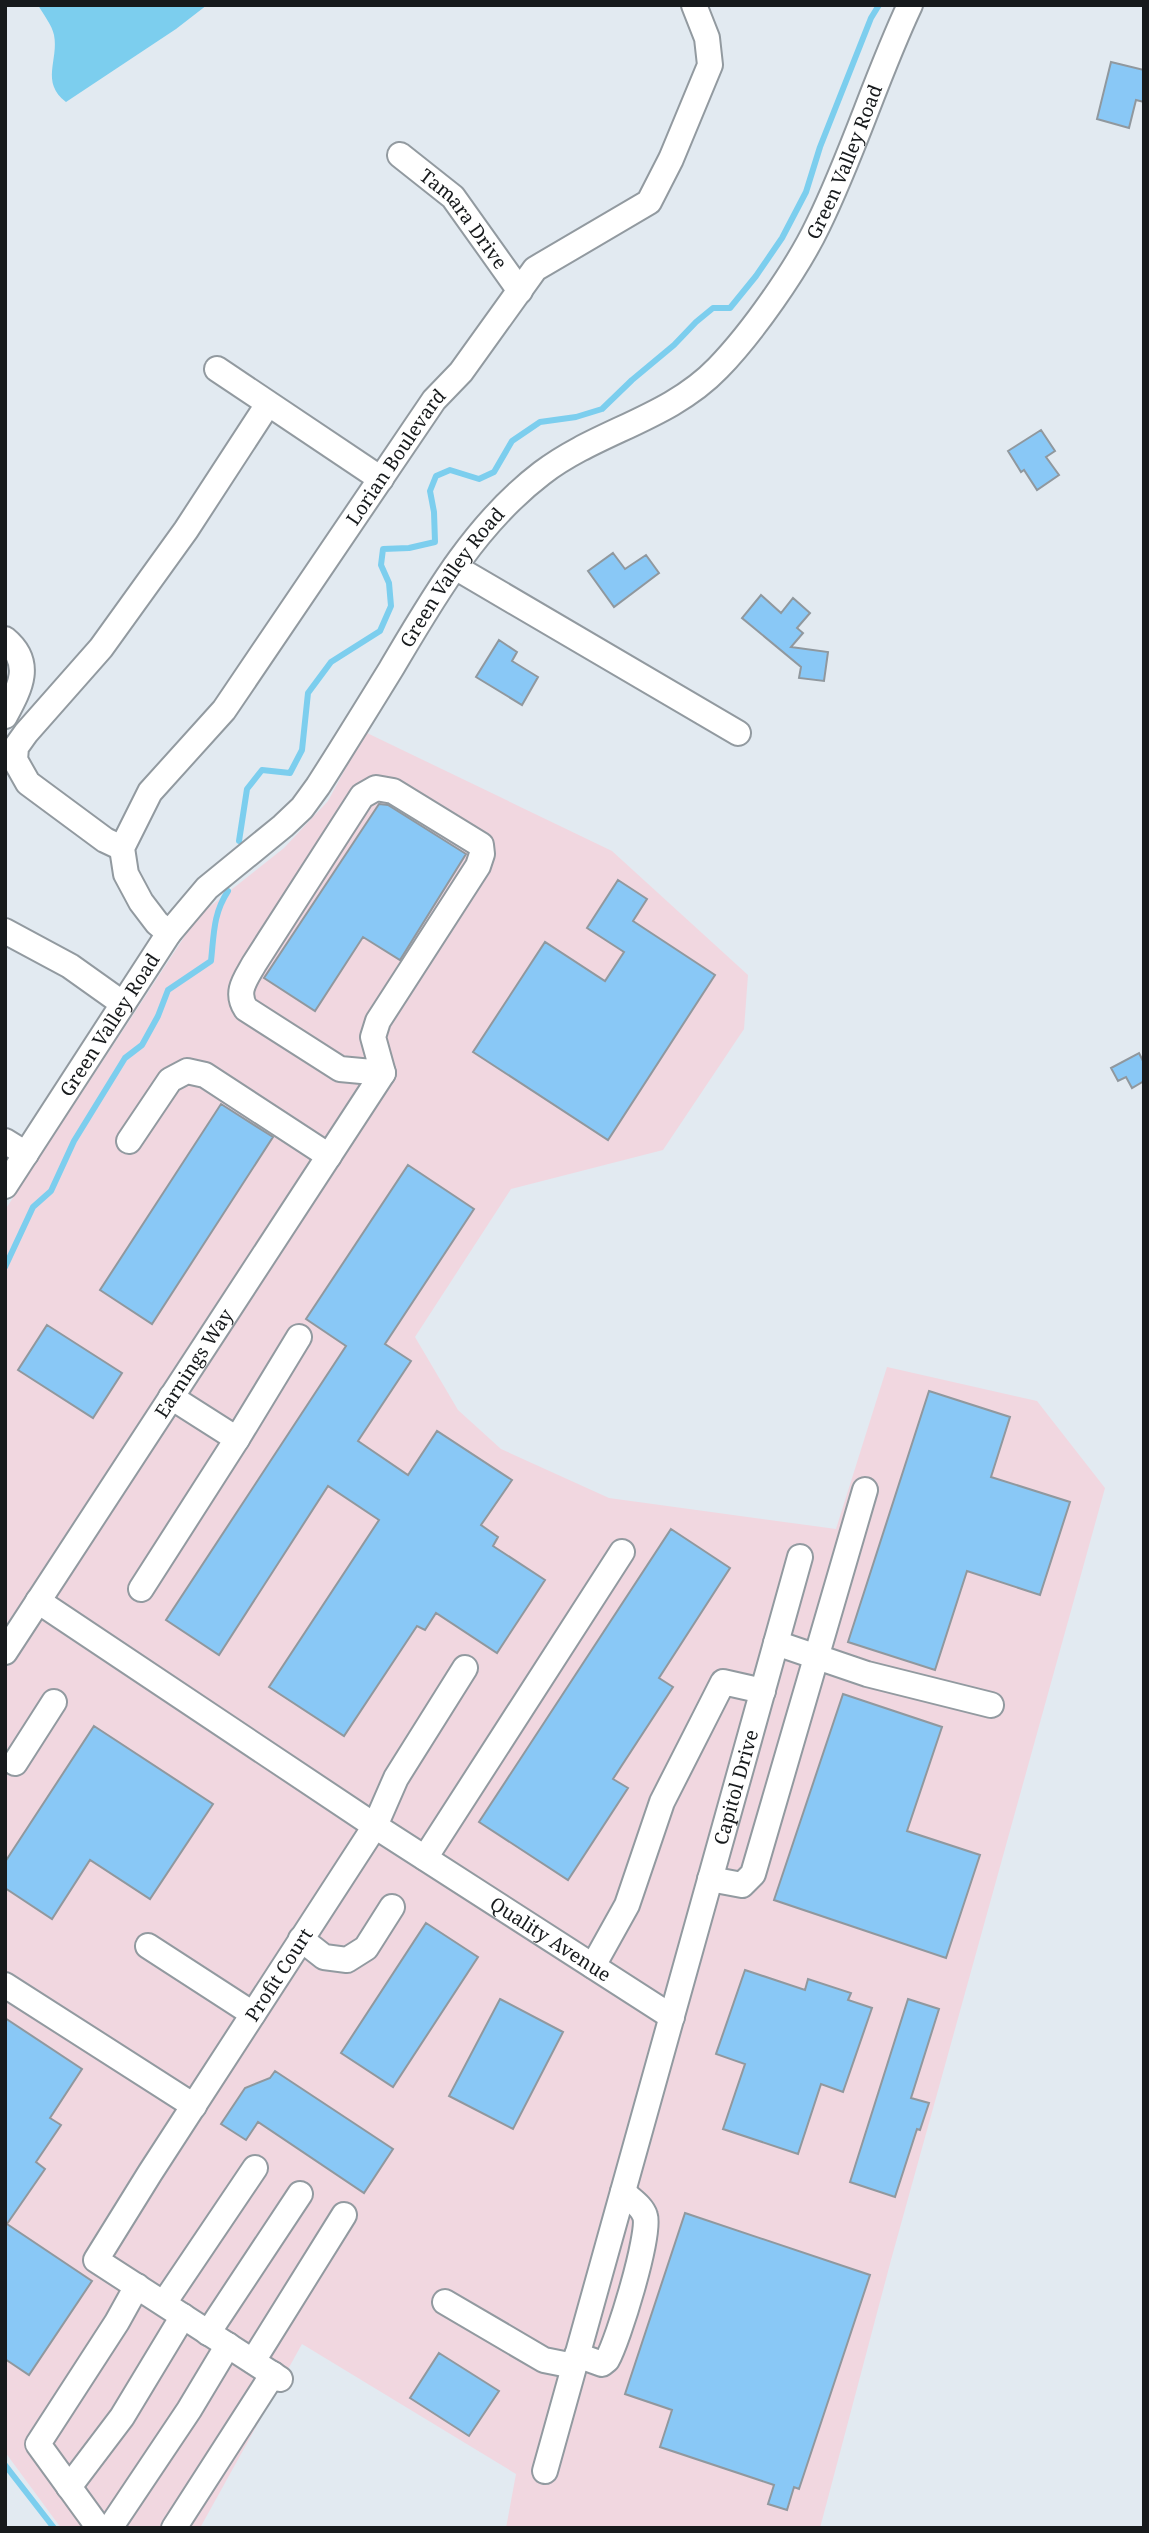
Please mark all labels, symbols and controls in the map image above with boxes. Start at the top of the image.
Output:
street label: Green Valley Road [800,80,888,244]
street label: Tamara Drive [414,163,513,274]
street label: Lorian Boulevard [340,383,451,530]
street label: Green Valley Road [394,501,510,652]
street label: Green Valley Road [53,948,166,1102]
street label: Earnings Way [148,1303,239,1423]
street label: Capitol Drive [707,1726,764,1848]
street label: Quality Avenue [485,1890,616,1988]
street label: Profit Court [239,1923,319,2026]

